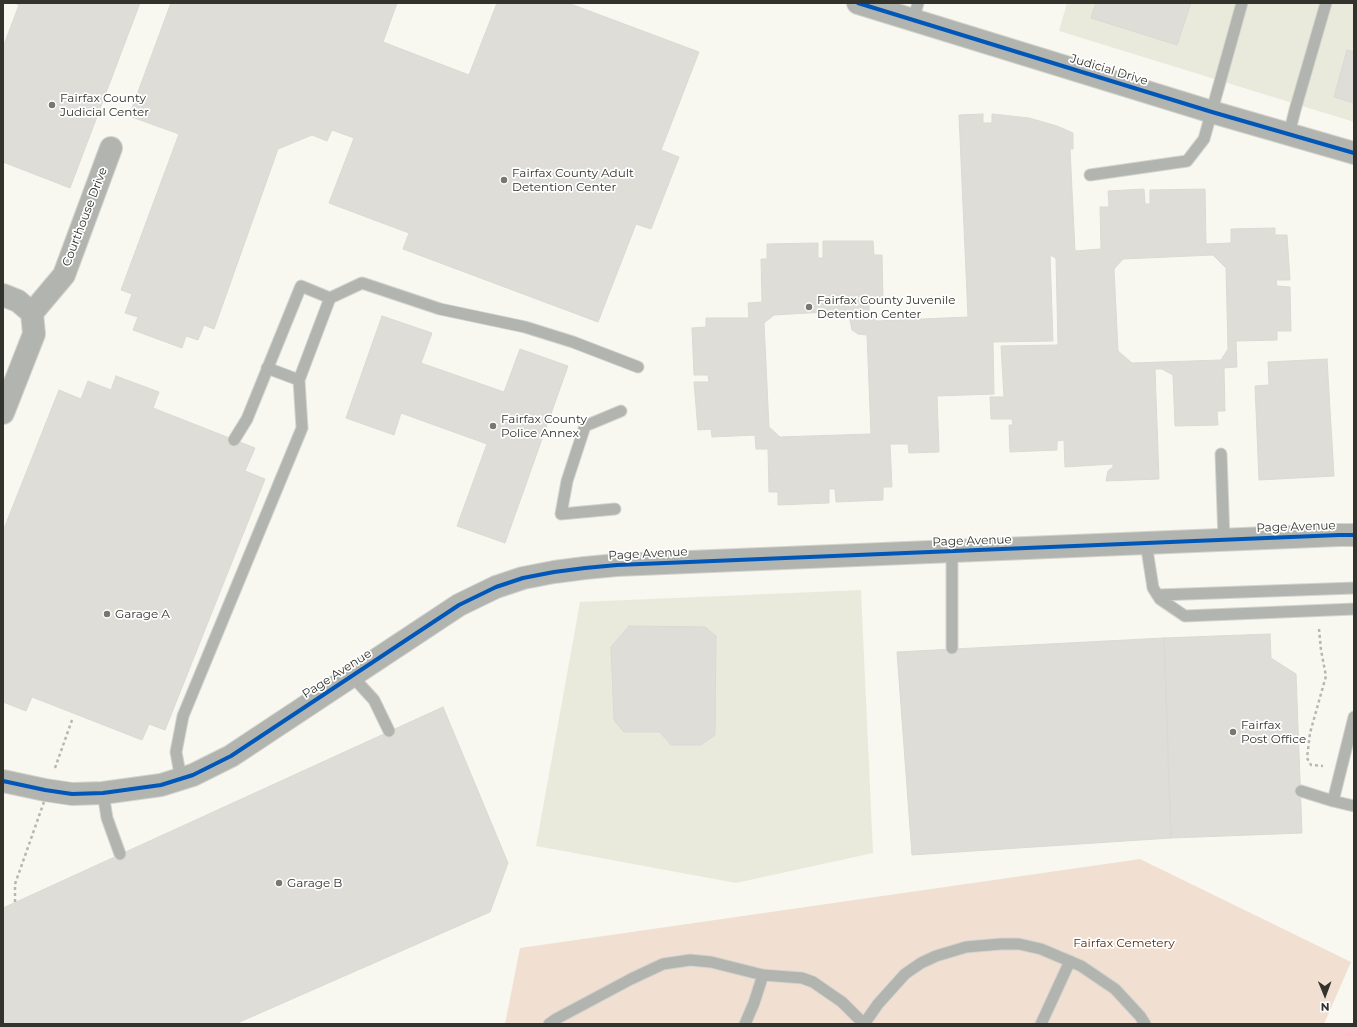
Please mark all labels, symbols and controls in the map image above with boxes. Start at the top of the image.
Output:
street label: Judicial Drive [1069,51,1149,89]
place label: Fairfax County Judicial Center [60,91,149,119]
marker: Fairfax County Judicial Center [47,100,57,110]
street label: Courthouse Drive [59,165,111,269]
place label: Fairfax County Adult Detention Center [512,166,634,194]
marker: Fairfax County Adult Detention Center [499,175,509,185]
place label: Fairfax County Juvenile Detention Center [817,293,956,321]
marker: Fairfax County Juvenile Detention Center [804,302,814,312]
place label: Fairfax County Police Annex [501,412,587,440]
marker: Fairfax County Police Annex [488,421,498,431]
street label: Page Avenue [1256,518,1336,536]
street label: Page Avenue [932,532,1012,550]
street label: Page Avenue [608,545,688,563]
place label: Garage A [115,607,170,621]
marker: Garage A [102,609,112,619]
street label: Page Avenue [300,646,374,702]
place label: Fairfax Post Office [1241,718,1306,746]
marker: Fairfax Post Office [1228,727,1238,737]
place label: Garage B [287,876,342,890]
marker: Garage B [274,878,284,888]
park label: Fairfax Cemetery [1073,936,1175,950]
north arrow [1305,975,1345,1015]
text: N [1321,1000,1330,1014]

